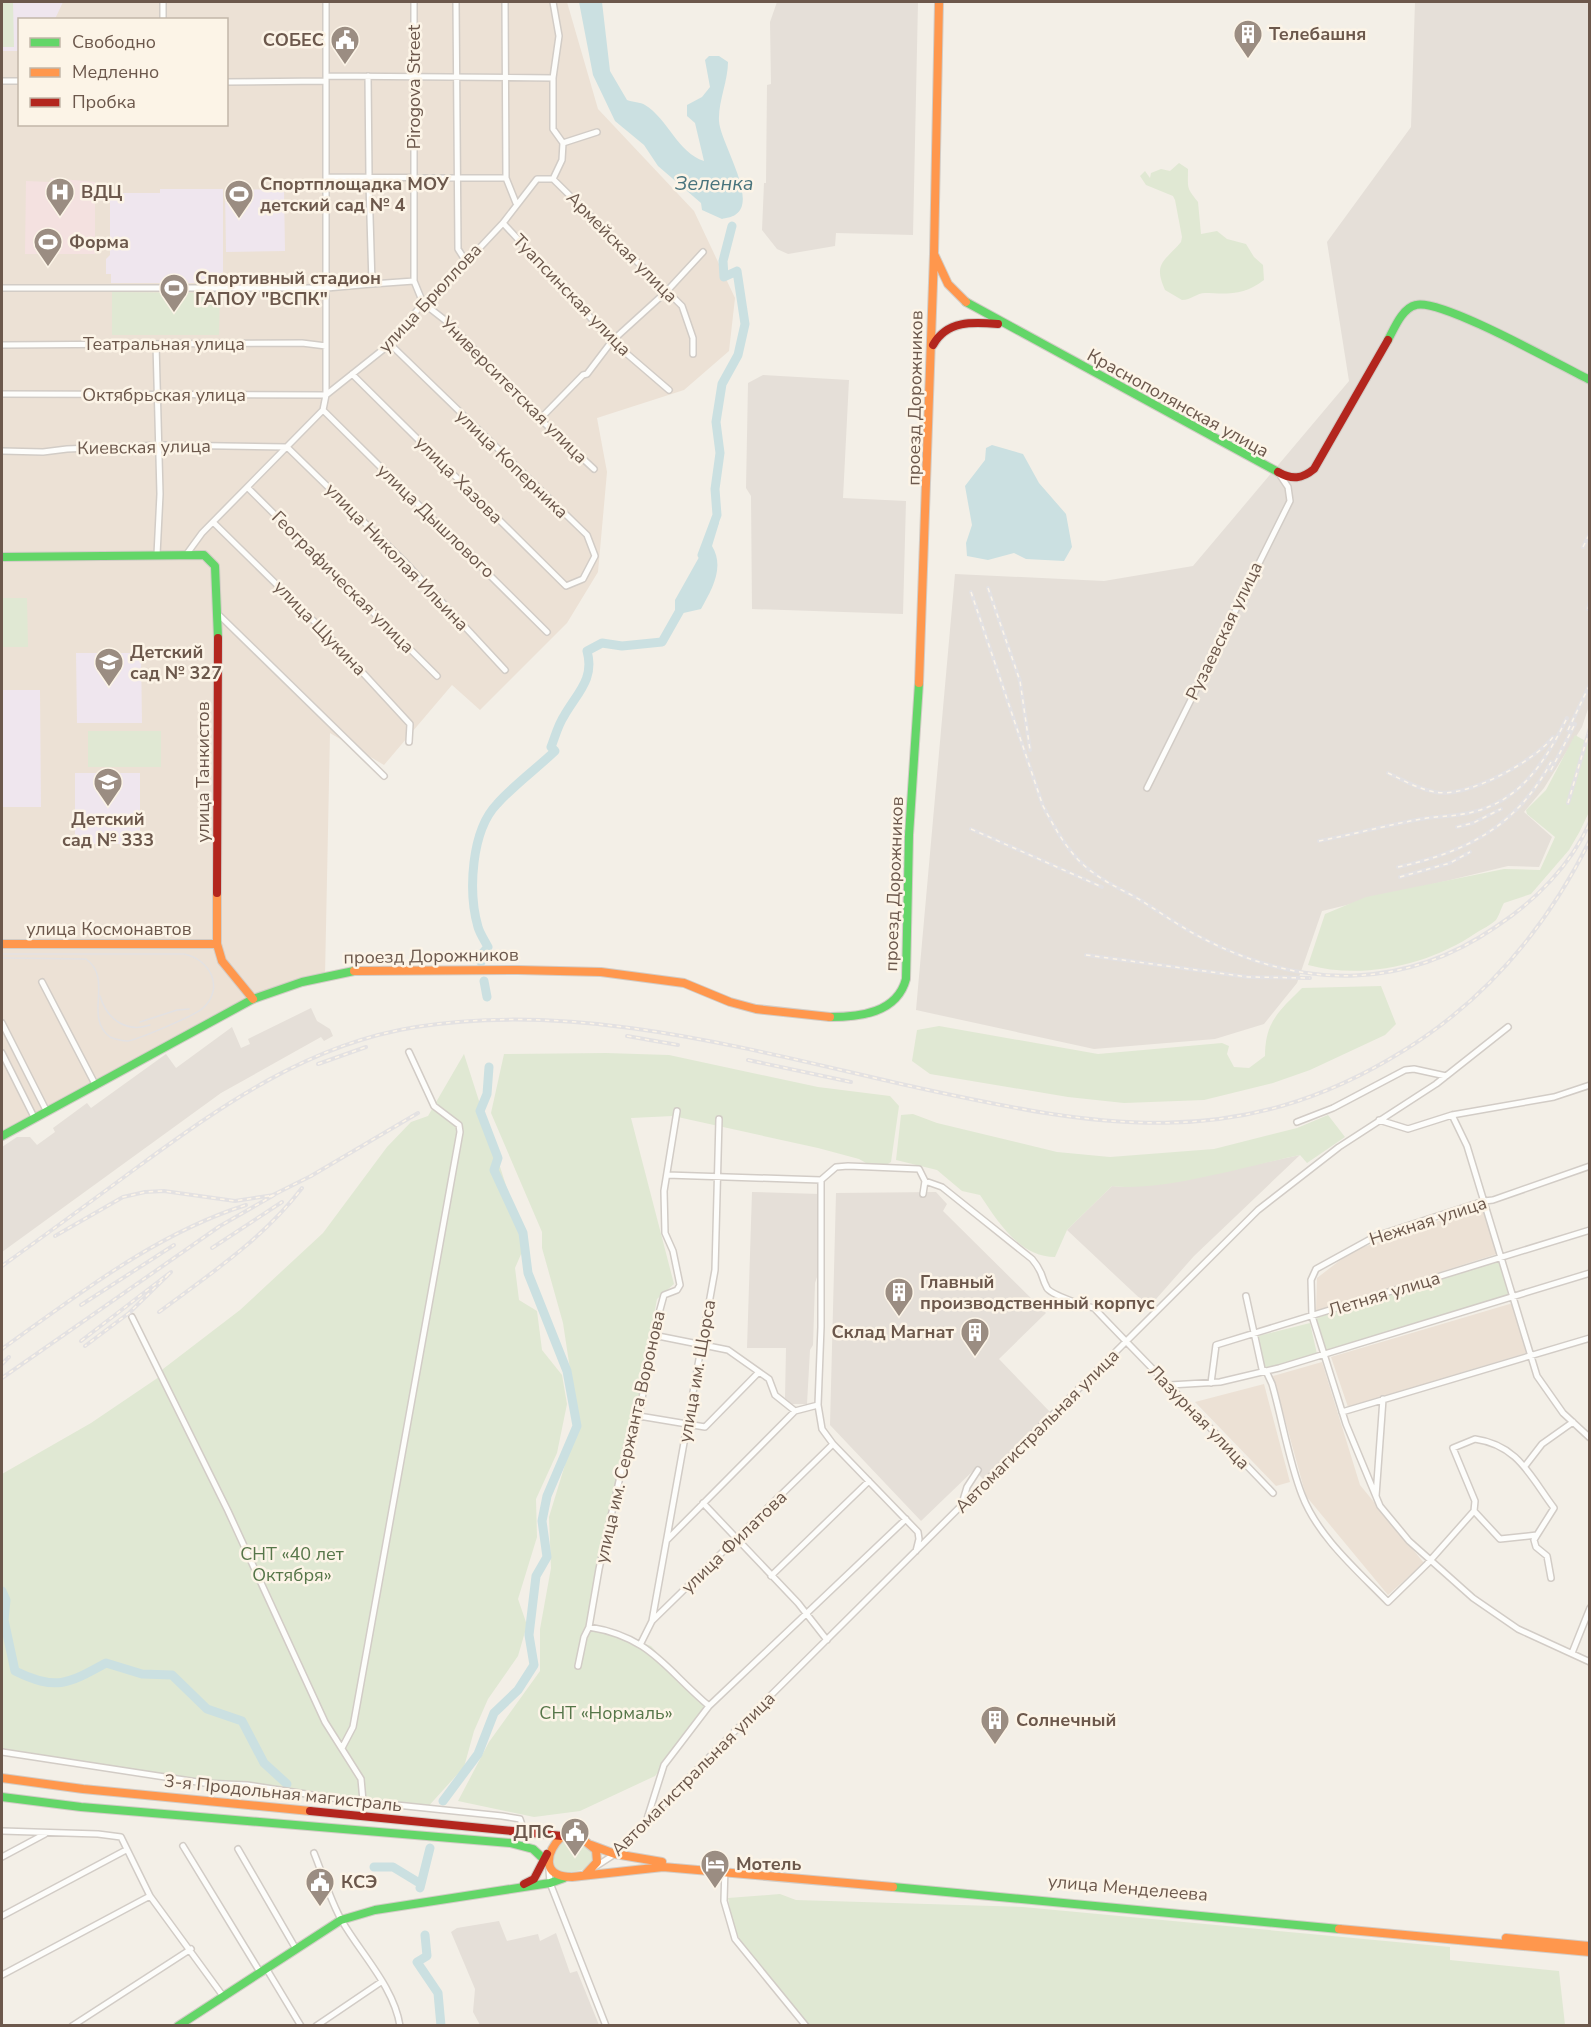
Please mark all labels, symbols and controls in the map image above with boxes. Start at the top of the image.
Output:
legend [18,18,228,126]
building icon: Телебашня [1232,18,1264,60]
place label: Телебашня [1269,22,1366,46]
public building icon: СОБЕС [329,24,361,66]
street label: Pirogova Street [402,24,426,149]
place label: СОБЕС [263,28,324,52]
text: Свободно [72,30,156,54]
text: Медленно [72,60,159,84]
text: Пробка [72,90,136,114]
water label: Зеленка [675,170,754,197]
place label: Спортплощадка МОУ детский сад № 4 [260,172,450,217]
hospital icon: ВДЦ [44,176,76,218]
sports icon: Спортплощадка МОУ детский сад № 4 [223,178,255,220]
place label: ВДЦ [81,180,123,204]
street label: Армейская улица [561,186,683,308]
sports icon: Форма [32,226,64,268]
street label: Туапсинская улица [508,229,636,361]
place label: Форма [69,230,129,254]
street label: улица Брюллова [373,238,487,358]
place label: Спортивный стадион ГАПОУ "ВСПК" [195,266,381,311]
sports icon: Спортивный стадион ГАПОУ "ВСПК" [158,272,190,314]
street label: Университетская улица [434,310,593,469]
street label: проезд Дорожников [901,310,929,486]
street label: Театральная улица [83,332,245,356]
street label: Краснополянская улица [1083,343,1273,463]
street label: Октябрьская улица [82,383,246,407]
street label: улица Коперника [451,404,573,524]
street label: улица Хазова [410,431,508,529]
street label: Киевская улица [77,434,211,460]
street label: улица Дышлового [372,459,500,583]
street label: улица Николая Ильина [320,478,474,636]
street label: Географическая улица [266,505,420,659]
street label: Рузаевская улица [1180,558,1268,704]
street label: улица Щукина [268,575,372,681]
place label: Детский сад № 327 [130,640,222,685]
school or university icon: Детский сад № 327 [93,646,125,688]
street label: улица Танкистов [191,701,215,843]
school or university icon: Детский сад № 333 [92,766,124,808]
street label: проезд Дорожников [879,796,909,972]
place label: Детский сад № 333 [62,807,154,852]
street label: улица Космонавтов [26,917,192,941]
street label: проезд Дорожников [343,942,519,970]
street label: Нежная улица [1366,1191,1490,1251]
street label: Летняя улица [1325,1266,1443,1322]
place label: Главный производственный корпус [920,1270,1155,1315]
building icon: Главный производственный корпус [883,1276,915,1318]
street label: улица им. Щорса [673,1298,721,1444]
street label: улица им. Сержанта Воронова [589,1308,671,1566]
building icon: Склад Магнат [959,1316,991,1358]
place label: Склад Магнат [831,1320,954,1344]
street label: Автомагистральная улица [950,1344,1124,1518]
street label: Лазурная улица [1143,1359,1255,1475]
street label: улица Филатова [676,1485,792,1599]
park label: СНТ «40 лет Октября» [240,1542,344,1587]
street label: Автомагистральная улица [606,1687,780,1861]
park label: СНТ «Нормаль» [539,1701,673,1725]
building icon: Солнечный [979,1704,1011,1746]
place label: Солнечный [1016,1708,1116,1732]
street label: 3-я Продольная магистраль [163,1769,403,1817]
public building icon: ДПС [559,1816,591,1858]
place label: ДПС [514,1820,554,1844]
hotel icon: Мотель [699,1848,731,1890]
place label: Мотель [736,1852,801,1876]
public building icon: КСЭ [304,1866,336,1908]
street label: улица Менделеева [1047,1869,1209,1907]
place label: КСЭ [341,1870,377,1894]

